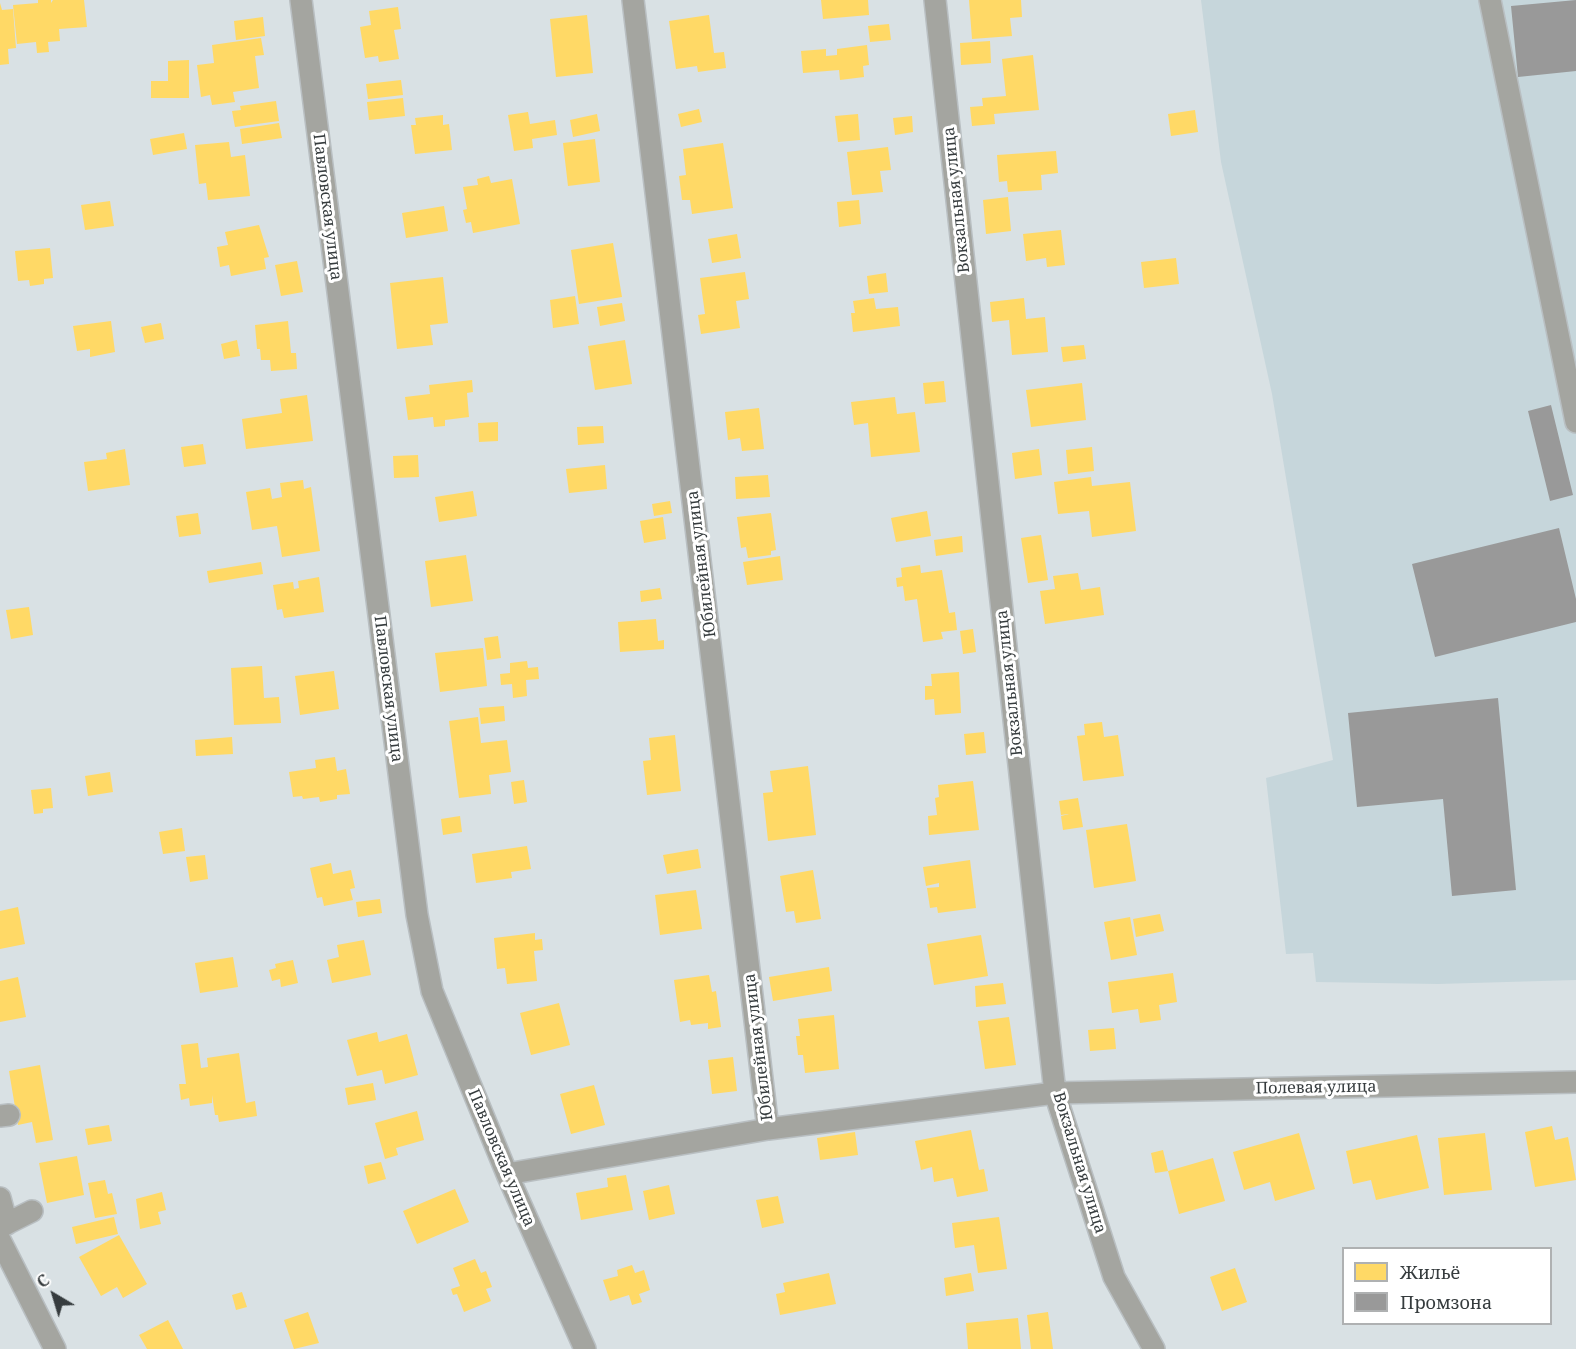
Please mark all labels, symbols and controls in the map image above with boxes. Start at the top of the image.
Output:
street label: Вокзальная улица [940,126,974,274]
street label: Павловская улица [308,133,346,281]
street label: Юбилейная улица [683,489,721,639]
street label: Вокзальная улица [993,609,1027,757]
street label: Павловская улица [369,615,407,763]
street label: Юбилейная улица [740,972,778,1122]
street label: Полевая улица [1255,1077,1377,1099]
street label: Павловская улица [463,1086,539,1230]
street label: Вокзальная улица [1048,1090,1110,1236]
legend [1342,1247,1552,1325]
text: Жильё [1400,1260,1460,1284]
north arrow [24,1265,84,1325]
text: С [32,1269,54,1293]
text: Промзона [1400,1290,1492,1314]

